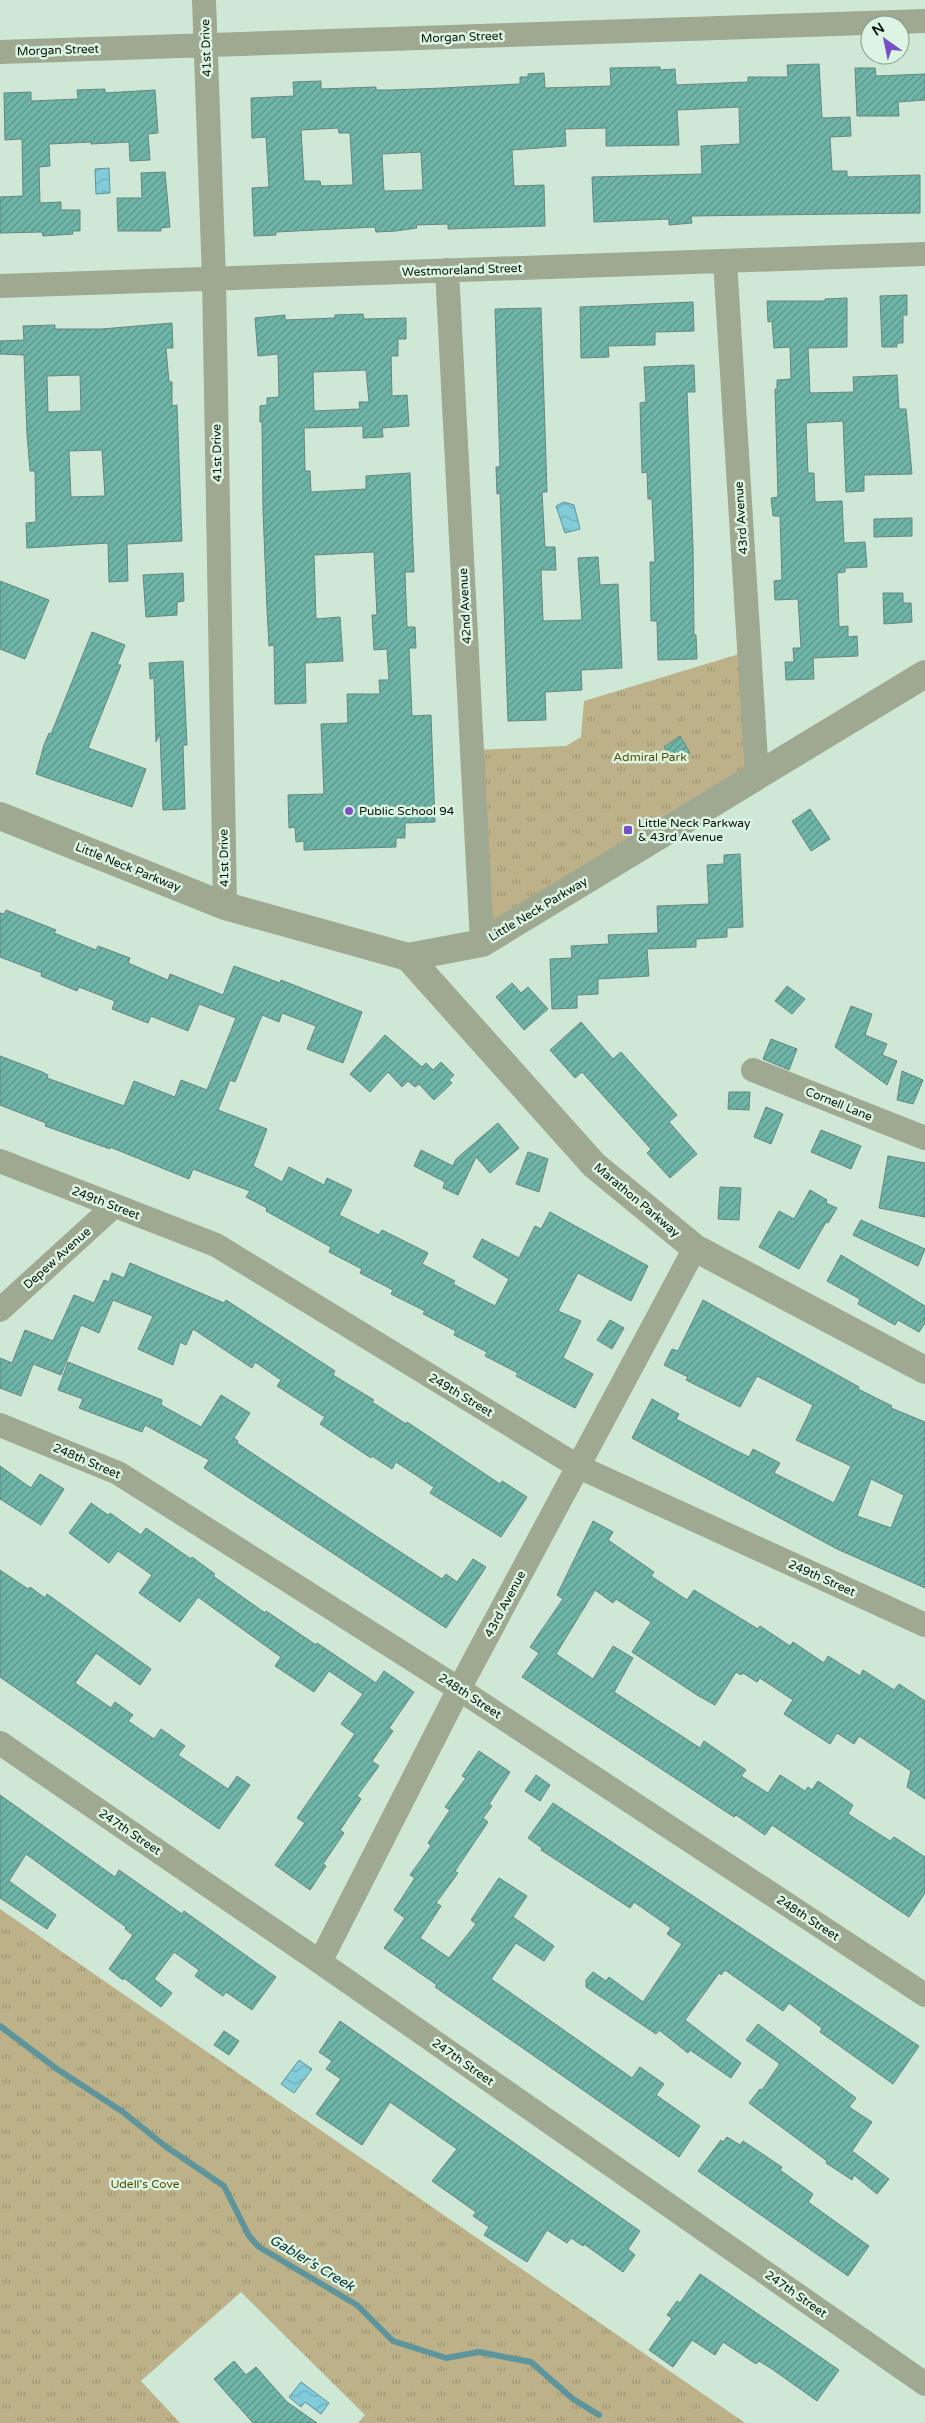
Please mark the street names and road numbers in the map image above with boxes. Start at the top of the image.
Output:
street label: 41st Drive [198,19,214,77]
street label: Morgan Street [421,29,504,45]
street label: Morgan Street [17,42,100,58]
street label: Westmoreland Street [402,261,523,279]
street label: 41st Drive [209,424,225,482]
street label: 43rd Avenue [731,481,751,555]
street label: 42nd Avenue [456,567,474,644]
street label: 41st Drive [216,829,232,887]
street label: Little Neck Parkway [73,839,183,895]
street label: Little Neck Parkway [486,874,590,944]
street label: Cornell Lane [803,1084,875,1124]
street label: Marathon Parkway [591,1160,683,1240]
street label: 249th Street [70,1184,142,1223]
street label: Depew Avenue [21,1224,94,1292]
street label: 249th Street [427,1370,496,1420]
street label: 248th Street [51,1441,123,1482]
street label: 249th Street [786,1557,858,1599]
street label: 43rd Avenue [482,1568,528,1640]
street label: 248th Street [436,1671,504,1722]
street label: 247th Street [96,1806,164,1858]
street label: 248th Street [774,1893,842,1944]
street label: 247th Street [430,2036,497,2089]
street label: 247th Street [763,2268,830,2321]

